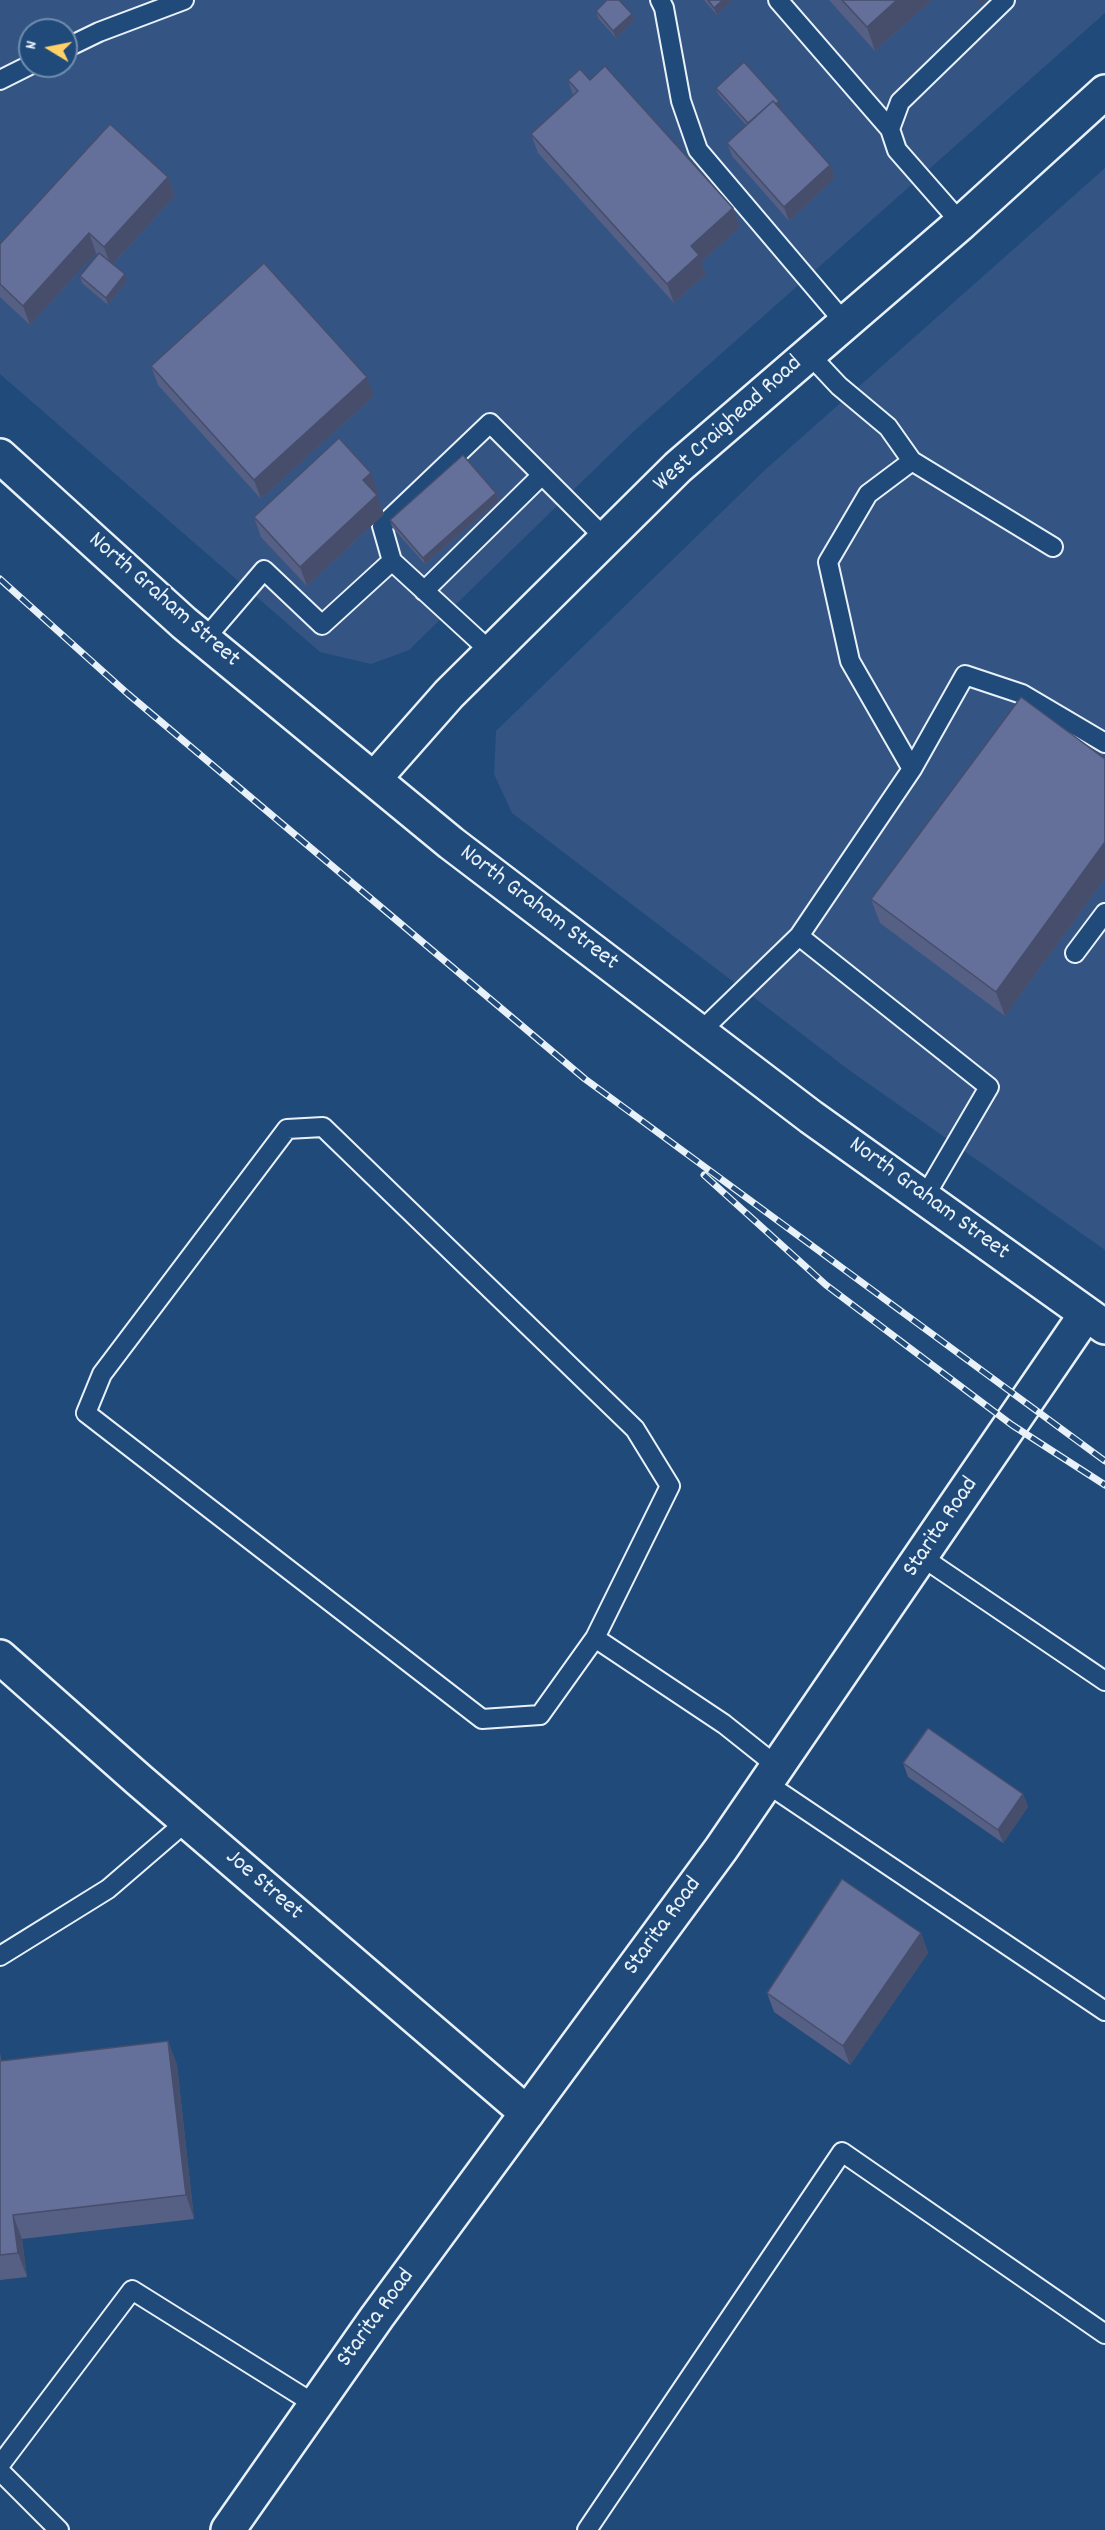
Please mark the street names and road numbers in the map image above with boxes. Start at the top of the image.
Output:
street label: West Craighead Road [649,351,809,499]
street label: North Graham Street [81,527,245,675]
street label: North Graham Street [453,840,623,978]
street label: North Graham Street [842,1132,1014,1268]
street label: Starita Road [898,1472,986,1584]
street label: Joe Street [218,1844,308,1928]
street label: Starita Road [619,1872,709,1982]
street label: Starita Road [332,2264,422,2374]

